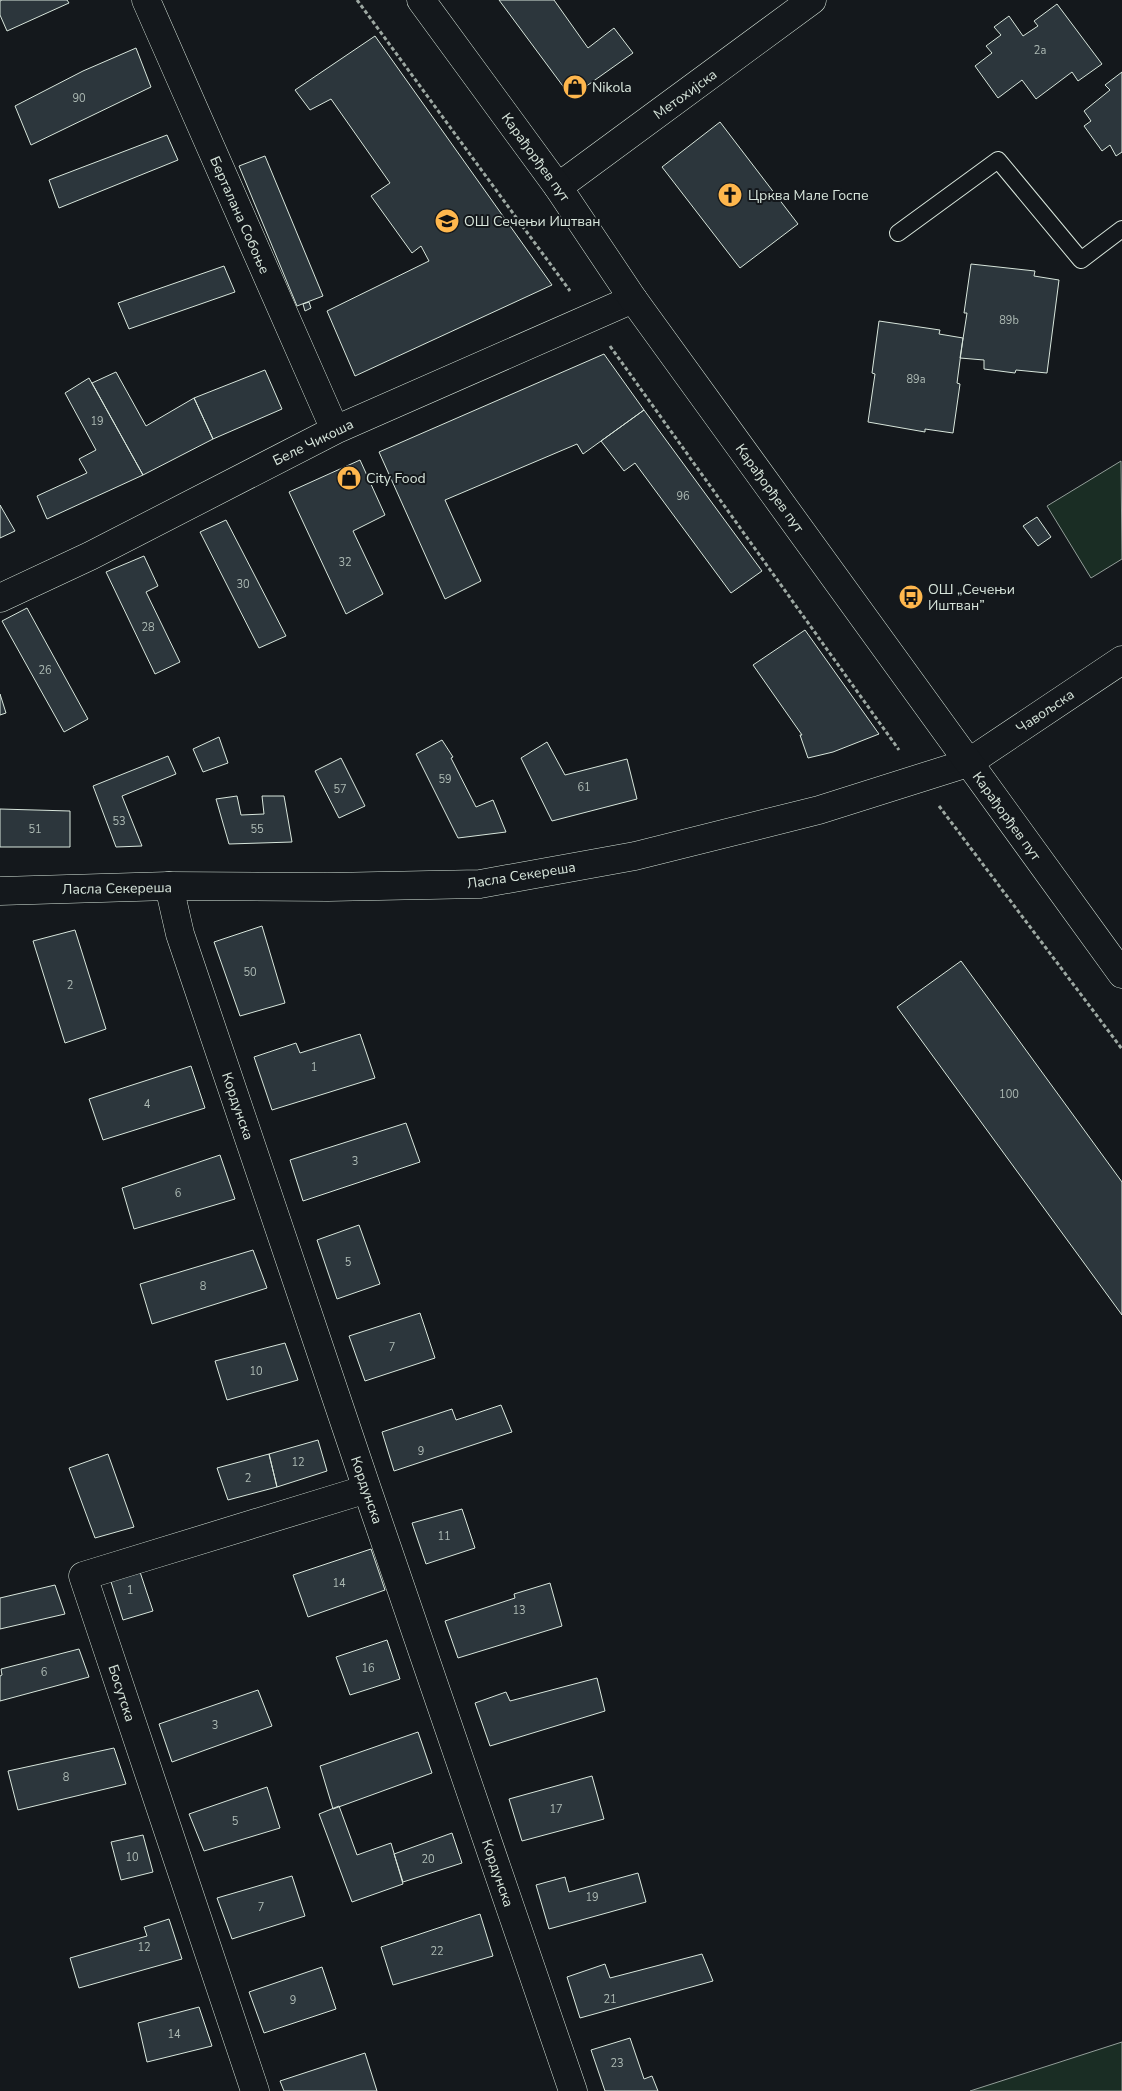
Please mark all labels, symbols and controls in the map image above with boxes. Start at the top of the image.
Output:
house number: 2a [1034,43,1046,58]
street label: Метохијска [650,65,721,124]
shop icon: Nikola [562,74,588,100]
place label: Nikola [592,78,632,97]
house number: 90 [72,91,86,106]
street label: Карађорђев пут [497,109,575,206]
street label: Берталана Собоње [205,153,274,277]
church icon: Црква Мале Госпе [717,182,743,208]
place label: Црква Мале Госпе [748,186,869,205]
school or university icon: ОШ Сечењи Иштван [434,208,460,234]
place label: ОШ Сечењи Иштван [464,212,601,231]
house number: 89b [999,313,1019,328]
house number: 89a [906,372,926,387]
house number: 19 [90,414,104,429]
street label: Беле Чикоша [270,415,357,470]
street label: Карађорђев пут [731,440,809,537]
shop icon: City Food [336,465,362,491]
place label: City Food [366,469,426,488]
house number: 96 [676,489,690,504]
house number: 32 [338,555,352,570]
house number: 30 [236,577,250,592]
place label: ОШ „Сечењи Иштван” [928,580,1015,615]
bus stop icon: ОШ „Сечењи Иштван” [898,584,924,610]
house number: 28 [141,620,155,635]
house number: 26 [38,663,52,678]
street label: Чавољска [1013,685,1078,738]
street label: Карађорђев пут [968,768,1046,865]
house number: 59 [438,772,452,787]
house number: 61 [577,780,591,795]
house number: 57 [333,782,347,797]
house number: 53 [112,814,126,829]
house number: 51 [28,822,42,837]
house number: 55 [250,822,264,837]
street label: Ласла Секереша [465,857,577,893]
street label: Ласла Секереша [62,878,172,899]
house number: 50 [243,965,257,980]
house number: 2 [67,978,73,993]
house number: 1 [311,1060,317,1075]
street label: Кордунска [217,1070,258,1143]
house number: 100 [999,1087,1019,1102]
house number: 4 [144,1097,151,1112]
house number: 3 [352,1154,358,1169]
house number: 6 [175,1186,182,1201]
house number: 5 [345,1255,352,1270]
house number: 8 [200,1279,207,1294]
house number: 7 [389,1340,395,1355]
house number: 10 [249,1364,263,1379]
house number: 9 [418,1444,424,1459]
street label: Кордунска [346,1454,387,1527]
house number: 12 [291,1455,305,1470]
house number: 2 [245,1471,251,1486]
house number: 11 [437,1529,451,1544]
house number: 14 [332,1576,346,1591]
house number: 1 [127,1583,133,1598]
house number: 13 [512,1603,526,1618]
house number: 16 [361,1661,375,1676]
street label: Босутска [103,1662,140,1724]
house number: 6 [41,1665,48,1680]
house number: 3 [212,1718,218,1733]
house number: 8 [63,1770,70,1785]
house number: 17 [549,1802,563,1817]
house number: 5 [232,1814,239,1829]
street label: Кордунска [477,1837,518,1910]
house number: 10 [125,1850,139,1865]
house number: 20 [421,1852,435,1867]
house number: 19 [585,1890,599,1905]
house number: 7 [258,1900,264,1915]
house number: 12 [137,1940,151,1955]
house number: 22 [430,1944,444,1959]
house number: 21 [603,1992,617,2007]
house number: 9 [290,1993,296,2008]
house number: 14 [167,2027,181,2042]
house number: 23 [610,2056,624,2071]

